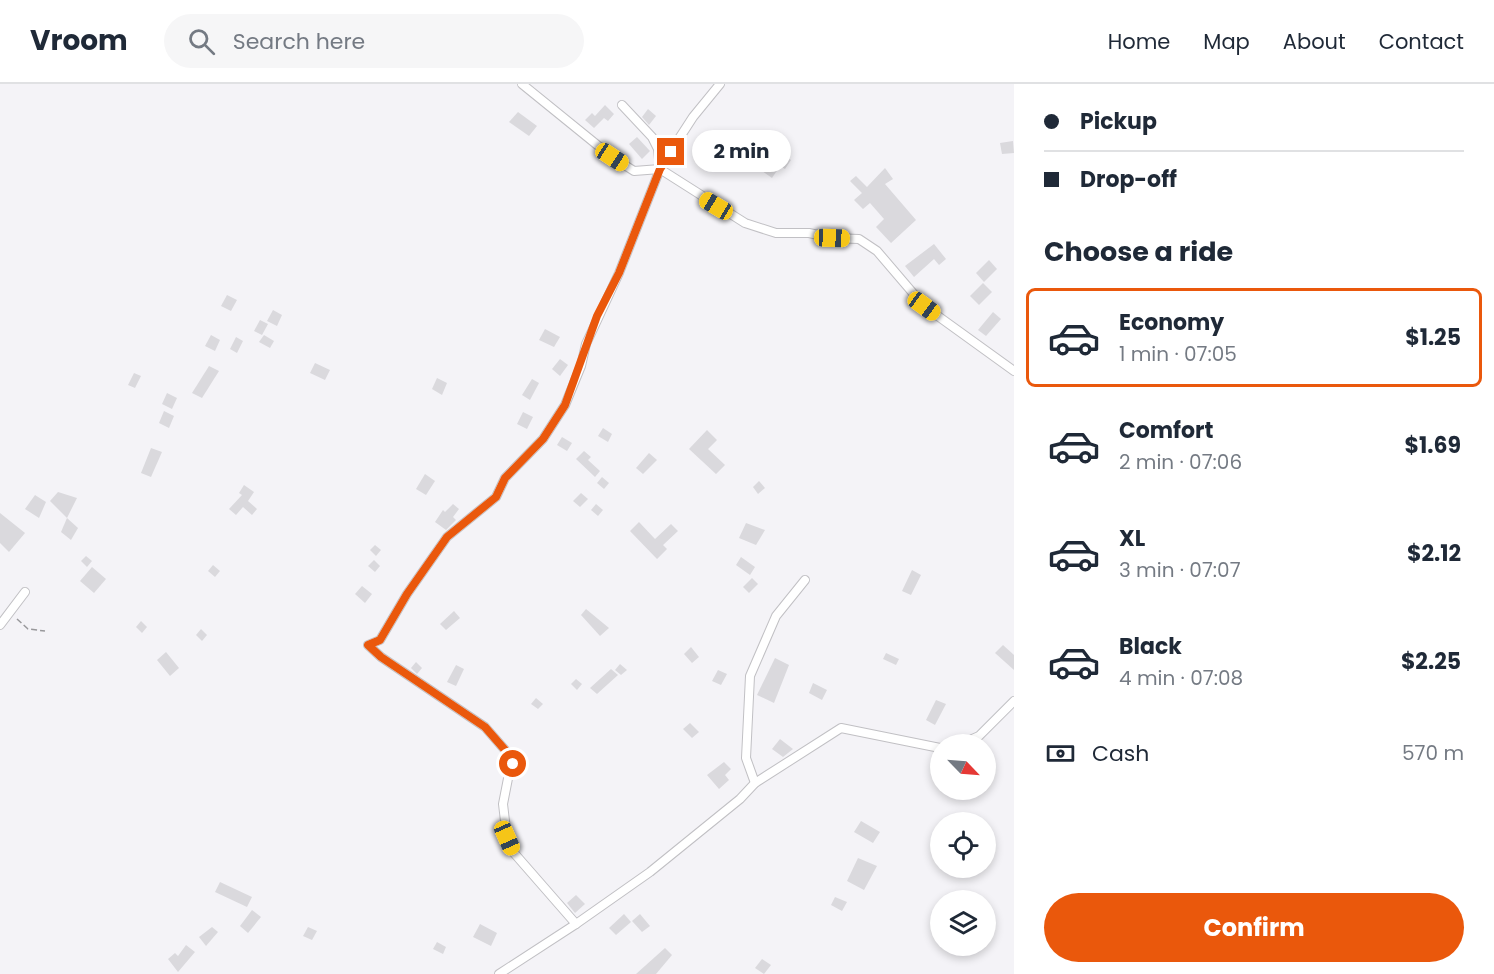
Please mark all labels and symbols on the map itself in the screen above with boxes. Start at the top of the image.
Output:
callout: 2 min [692,131,791,173]
route end [657,138,684,165]
car [592,140,632,174]
car [696,189,736,223]
car [814,228,850,248]
car [904,288,944,324]
north arrow [930,734,996,800]
route start [499,750,526,777]
car [491,818,523,858]

